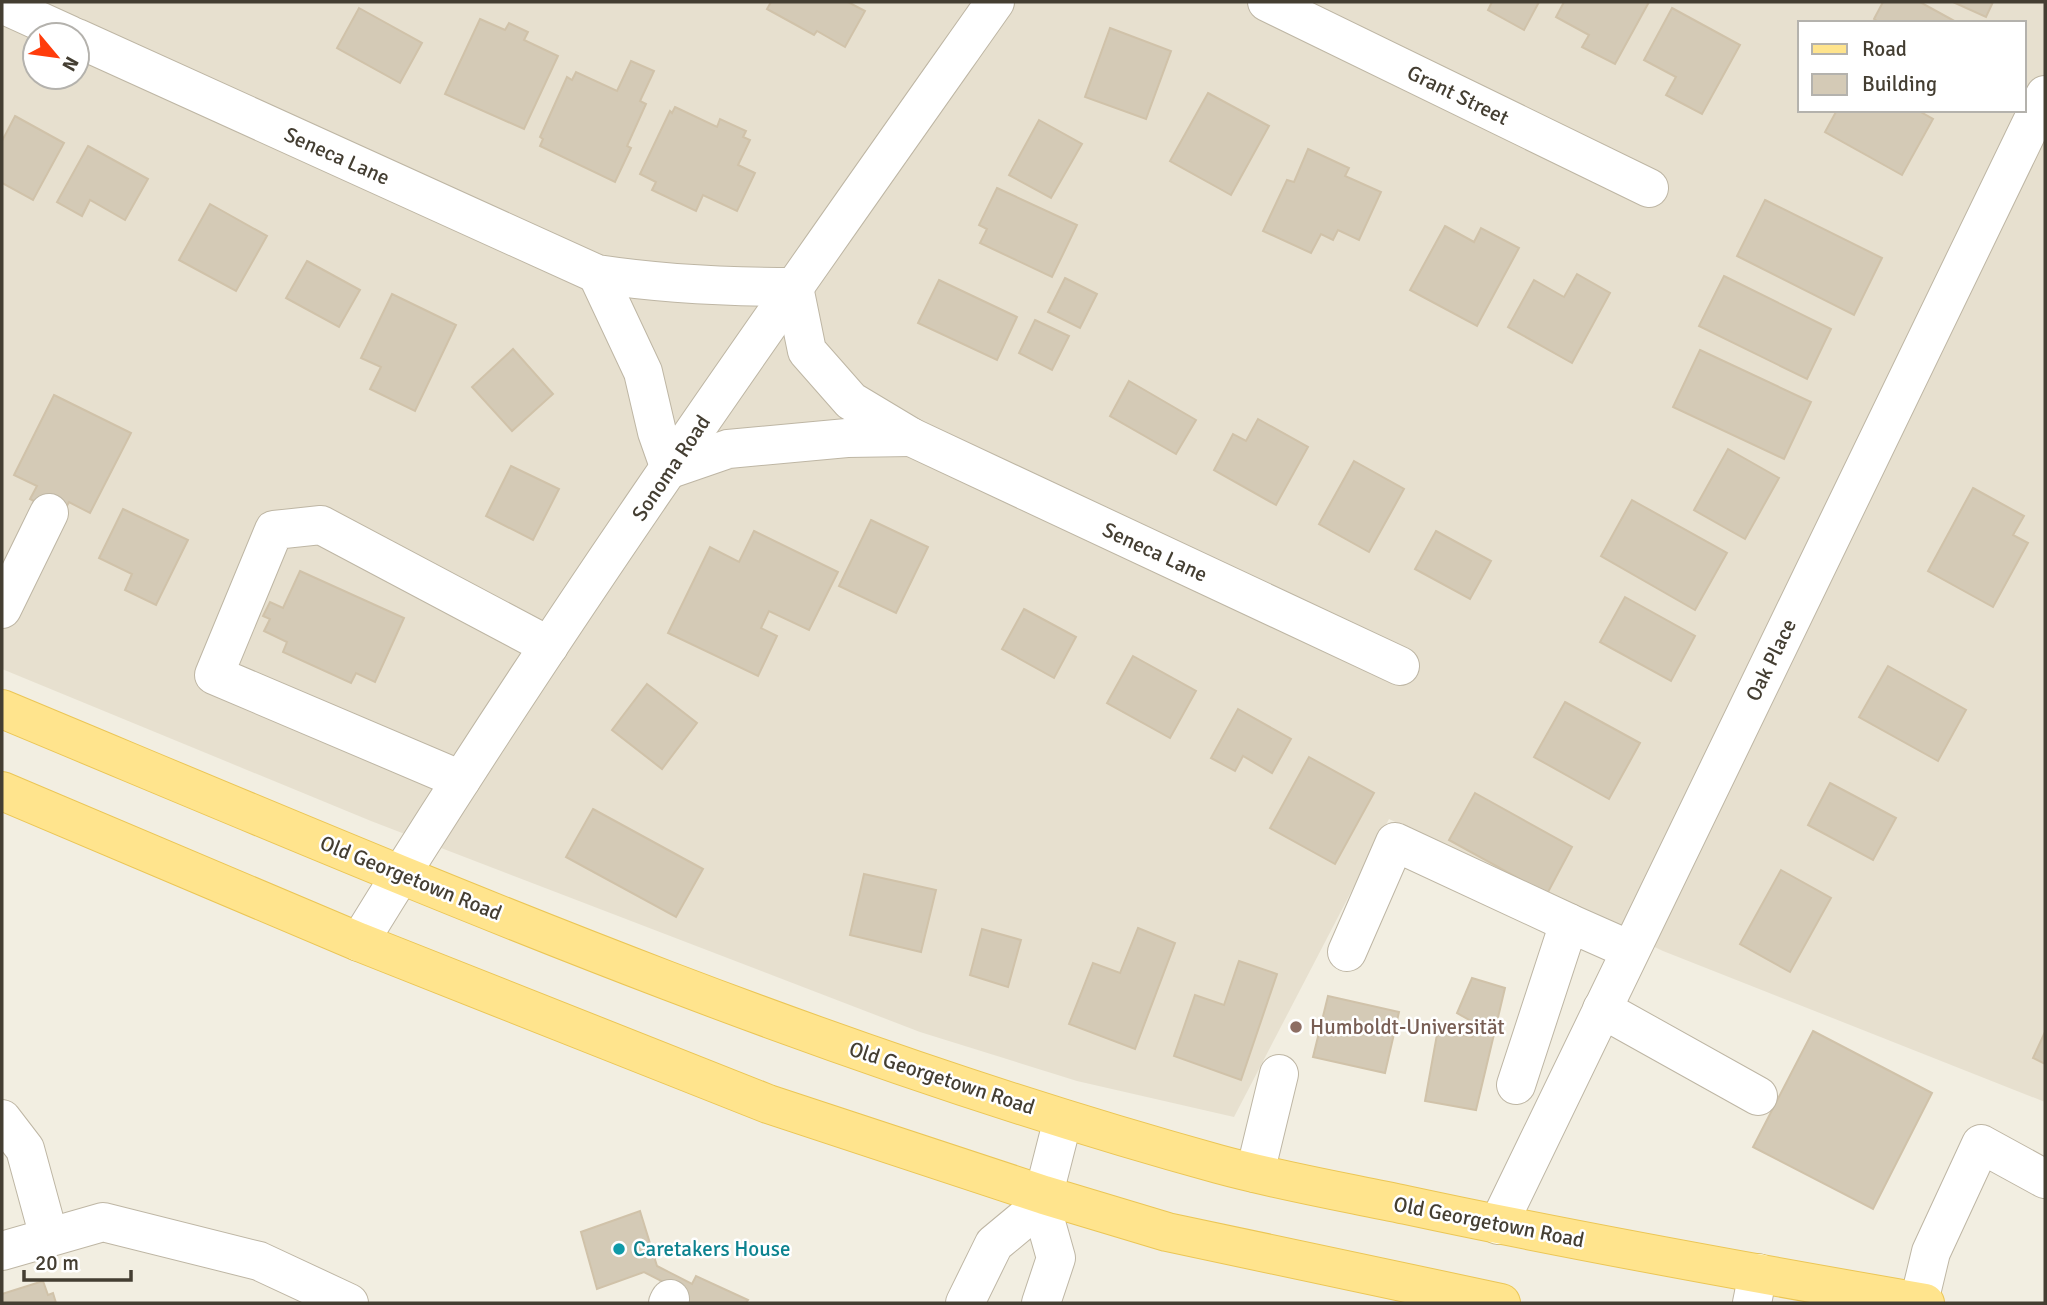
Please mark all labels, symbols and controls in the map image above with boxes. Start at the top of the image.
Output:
north arrow [21,21,91,91]
legend [1798,21,2026,112]
text: Road [1862,36,1907,62]
text: N [56,52,84,75]
street label: Grant Street [1403,59,1513,131]
text: Building [1862,71,1937,97]
street label: Seneca Lane [280,121,394,191]
street label: Sonoma Road [626,410,716,526]
street label: Seneca Lane [1098,516,1212,588]
street label: Oak Place [1740,615,1802,705]
street label: Old Georgetown Road [316,830,506,926]
place label: Humboldt-Universität [1310,1014,1505,1040]
marker: Humboldt-Universität [1288,1019,1304,1035]
street label: Old Georgetown Road [846,1036,1038,1120]
street label: Old Georgetown Road [1391,1191,1587,1253]
place label: Caretakers House [633,1236,790,1262]
scale bar [24,1238,131,1282]
marker: Caretakers House [611,1241,627,1257]
text: 20 m [35,1250,79,1276]

